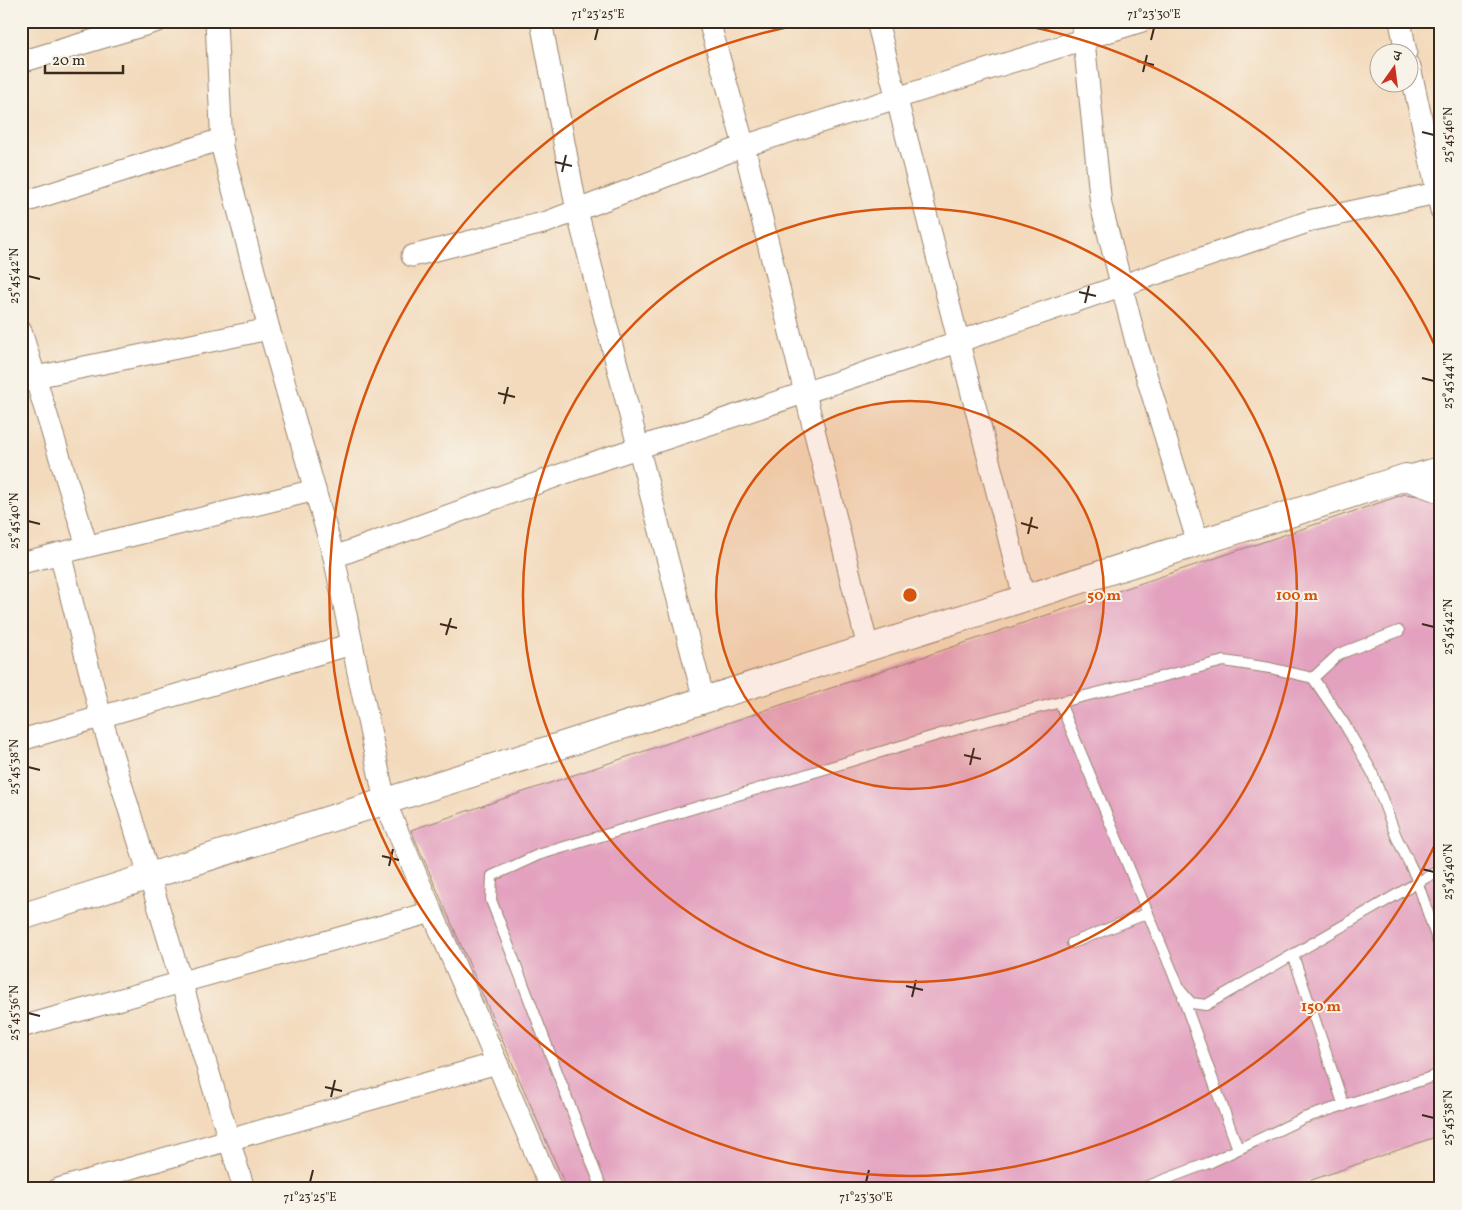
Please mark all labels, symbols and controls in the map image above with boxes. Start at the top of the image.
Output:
text: 71°23'25"E [572,7,624,23]
text: 71°23'30"E [1127,7,1181,23]
scale bar [45,42,122,74]
north arrow [1370,42,1420,92]
text: उ [1390,47,1403,67]
text: 20 m [52,51,85,72]
text: 25°45'46"N [1441,107,1457,163]
text: 25°45'42"N [7,248,23,304]
text: 25°45'44"N [1441,353,1457,409]
text: 25°45'40"N [7,493,23,549]
centre of rings [901,586,919,604]
text: 50 m [1087,586,1121,607]
text: 100 m [1276,586,1319,607]
text: 25°45'42"N [1441,599,1457,655]
text: 25°45'38"N [7,739,23,795]
text: 25°45'40"N [1441,844,1457,900]
text: 25°45'36"N [7,985,23,1041]
text: 150 m [1301,997,1341,1018]
text: 25°45'38"N [1441,1090,1457,1146]
text: 71°23'25"E [284,1190,336,1206]
text: 71°23'30"E [839,1190,893,1206]

